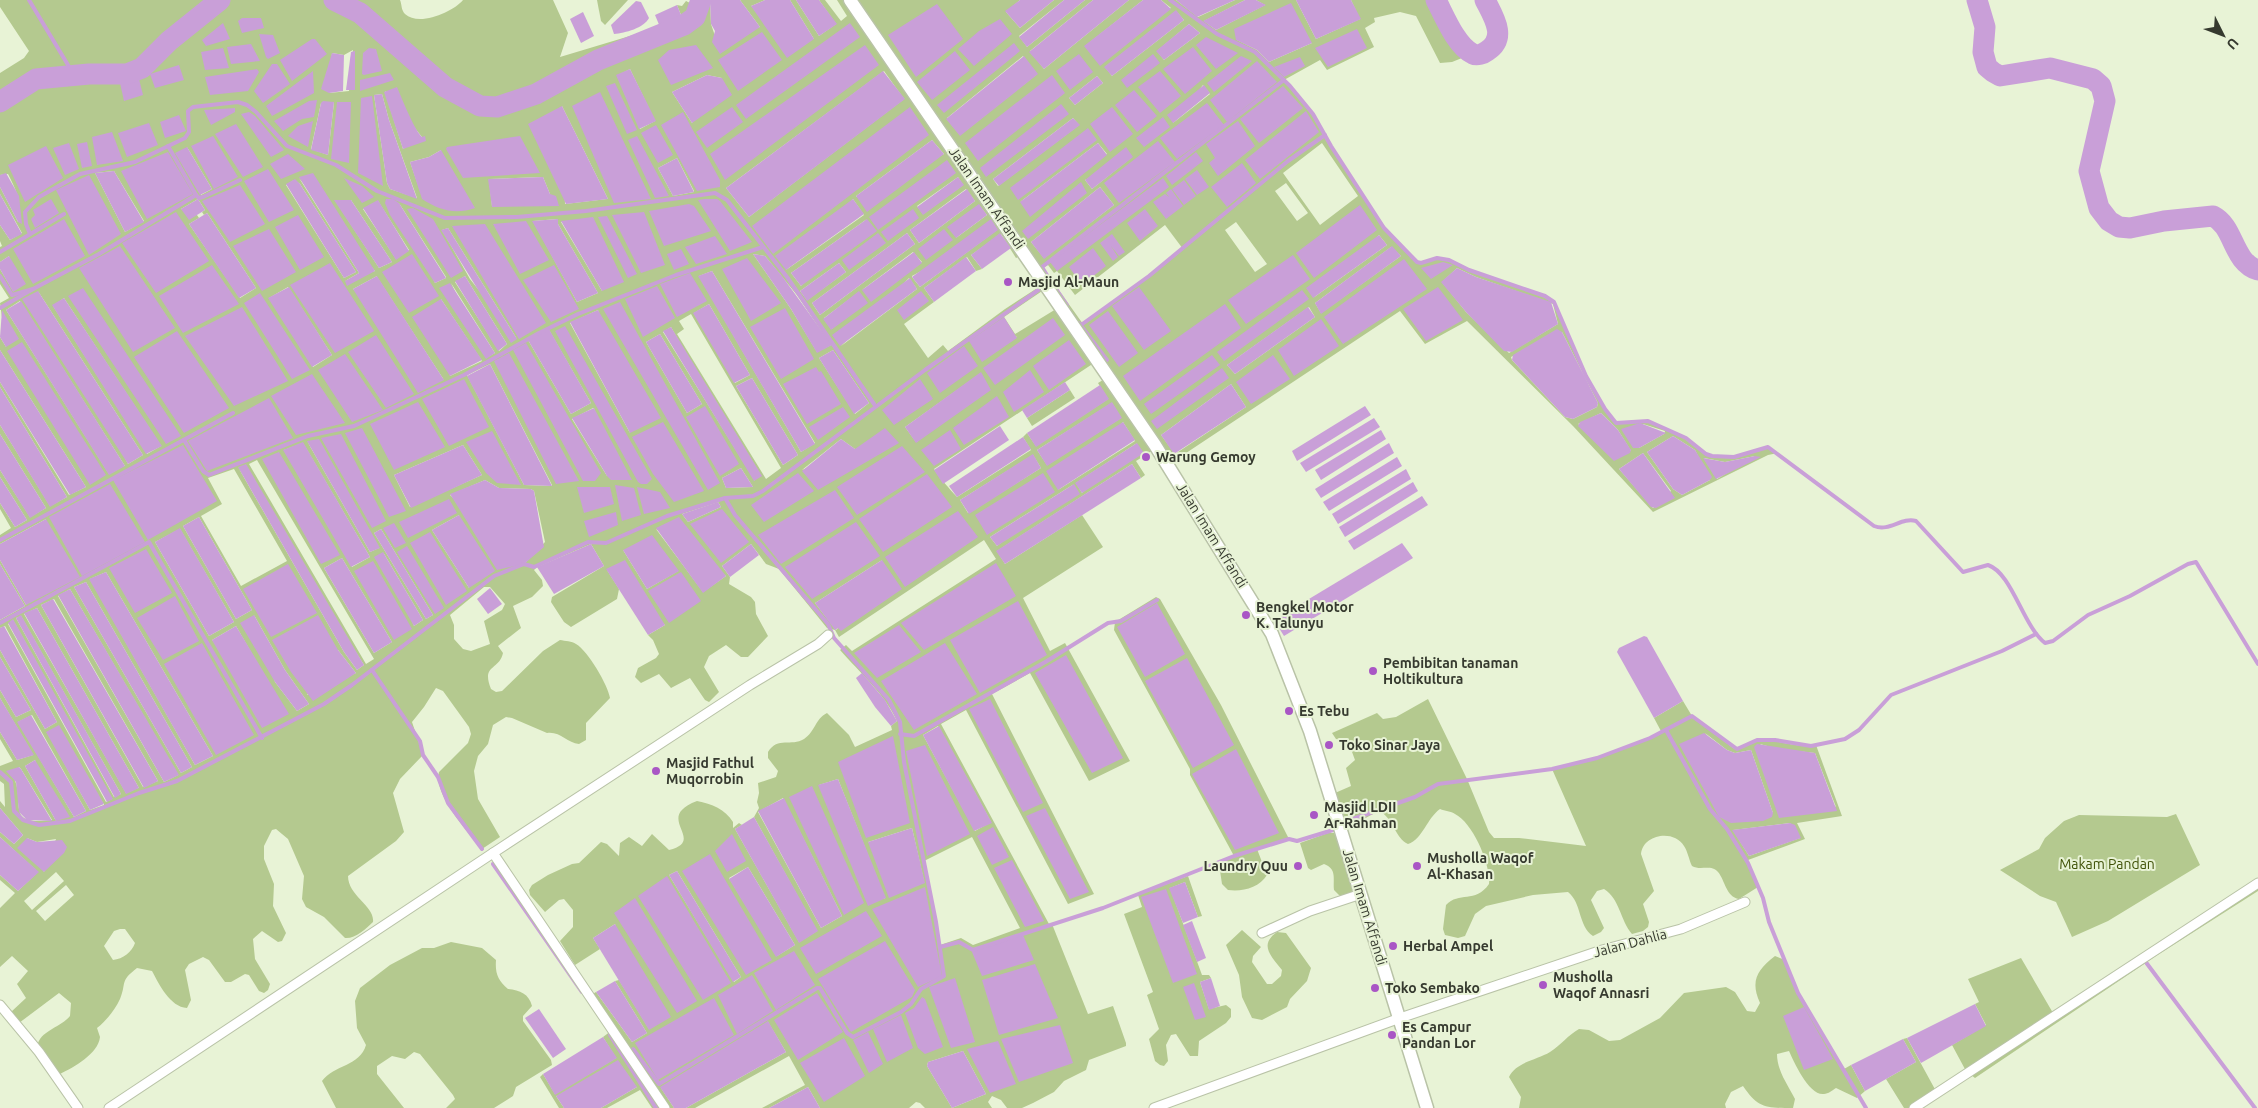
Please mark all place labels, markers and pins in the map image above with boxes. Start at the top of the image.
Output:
place label: Masjid Al-Maun [1018,274,1119,290]
marker: Masjid Al-Maun [1002,276,1014,288]
place label: Warung Gemoy [1156,449,1256,465]
marker: Warung Gemoy [1140,451,1152,463]
place label: Bengkel Motor K. Talunyu [1256,599,1354,631]
marker: Bengkel Motor K. Talunyu [1240,609,1252,621]
place label: Pembibitan tanaman Holtikultura [1383,655,1518,687]
marker: Pembibitan tanaman Holtikultura [1367,665,1379,677]
place label: Es Tebu [1299,703,1349,719]
marker: Es Tebu [1283,705,1295,717]
place label: Toko Sinar Jaya [1339,737,1440,753]
marker: Toko Sinar Jaya [1323,739,1335,751]
place label: Masjid Fathul Muqorrobin [666,755,754,787]
marker: Masjid Fathul Muqorrobin [650,765,662,777]
place label: Masjid LDII Ar-Rahman [1324,799,1397,831]
marker: Masjid LDII Ar-Rahman [1308,809,1320,821]
place label: Musholla Waqof Al-Khasan [1427,850,1534,882]
place label: Laundry Quu [1203,858,1288,874]
marker: Laundry Quu [1292,860,1304,872]
marker: Musholla Waqof Al-Khasan [1411,860,1423,872]
place label: Herbal Ampel [1403,938,1493,954]
marker: Herbal Ampel [1387,940,1399,952]
place label: Musholla Waqof Annasri [1553,969,1650,1001]
marker: Musholla Waqof Annasri [1537,979,1549,991]
place label: Toko Sembako [1385,980,1480,996]
marker: Toko Sembako [1369,982,1381,994]
place label: Es Campur Pandan Lor [1402,1019,1476,1051]
marker: Es Campur Pandan Lor [1386,1029,1398,1041]

